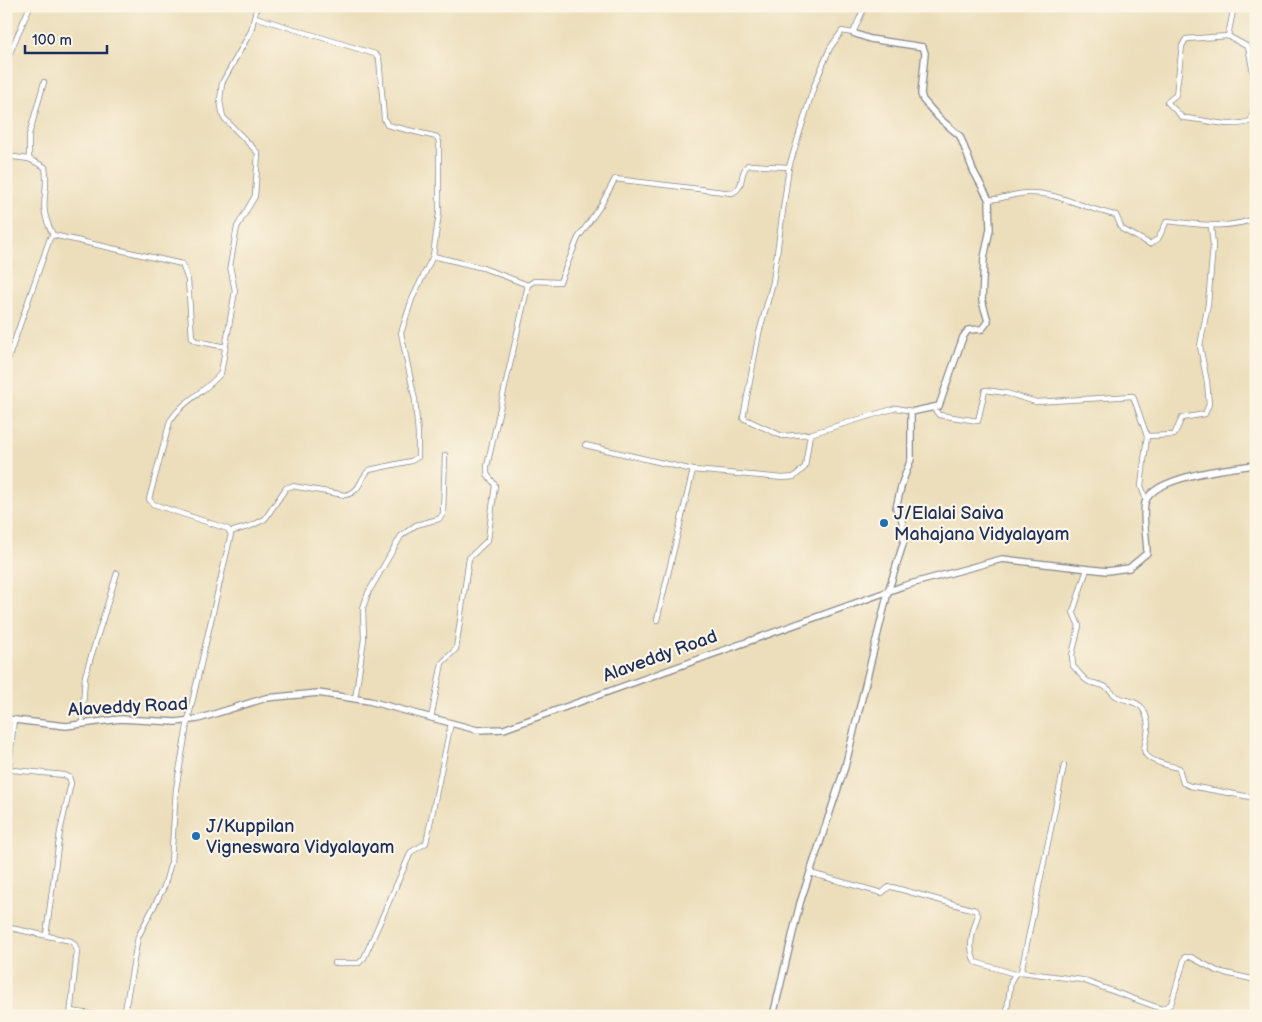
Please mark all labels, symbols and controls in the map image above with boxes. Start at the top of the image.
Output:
scale bar [25,22,108,54]
text: 100 m [32,31,72,50]
place label: J/Elalai Saiva Mahajana Vidyalayam [894,503,1069,545]
marker: J/Elalai Saiva Mahajana Vidyalayam [878,517,890,529]
street label: Alaveddy Road [600,626,720,686]
street label: Alaveddy Road [67,693,189,721]
place label: J/Kuppilan Vigneswara Vidyalayam [206,816,394,858]
marker: J/Kuppilan Vigneswara Vidyalayam [190,830,202,842]

